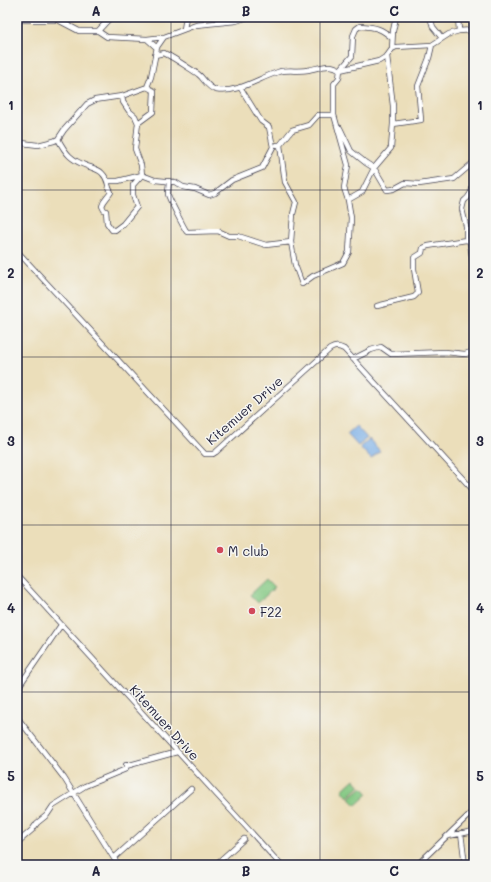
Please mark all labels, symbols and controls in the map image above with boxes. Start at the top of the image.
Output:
text: A [91,2,101,19]
text: B [242,2,251,19]
text: C [389,2,399,19]
text: 1 [8,96,14,113]
text: 1 [477,96,483,113]
text: 2 [7,264,15,281]
text: 2 [476,264,484,281]
street label: Kitemuer Drive [202,372,286,448]
text: 3 [7,432,15,449]
text: 3 [476,432,484,449]
place label: M club [228,542,269,559]
marker: M club [215,545,225,555]
text: 4 [7,599,15,616]
text: 4 [476,599,484,616]
place label: F22 [260,603,282,620]
marker: F22 [247,606,257,616]
street label: Kitemuer Drive [126,681,204,763]
text: 5 [7,767,15,784]
text: 5 [476,767,484,784]
text: A [91,862,101,879]
text: B [242,862,251,879]
text: C [389,862,399,879]

